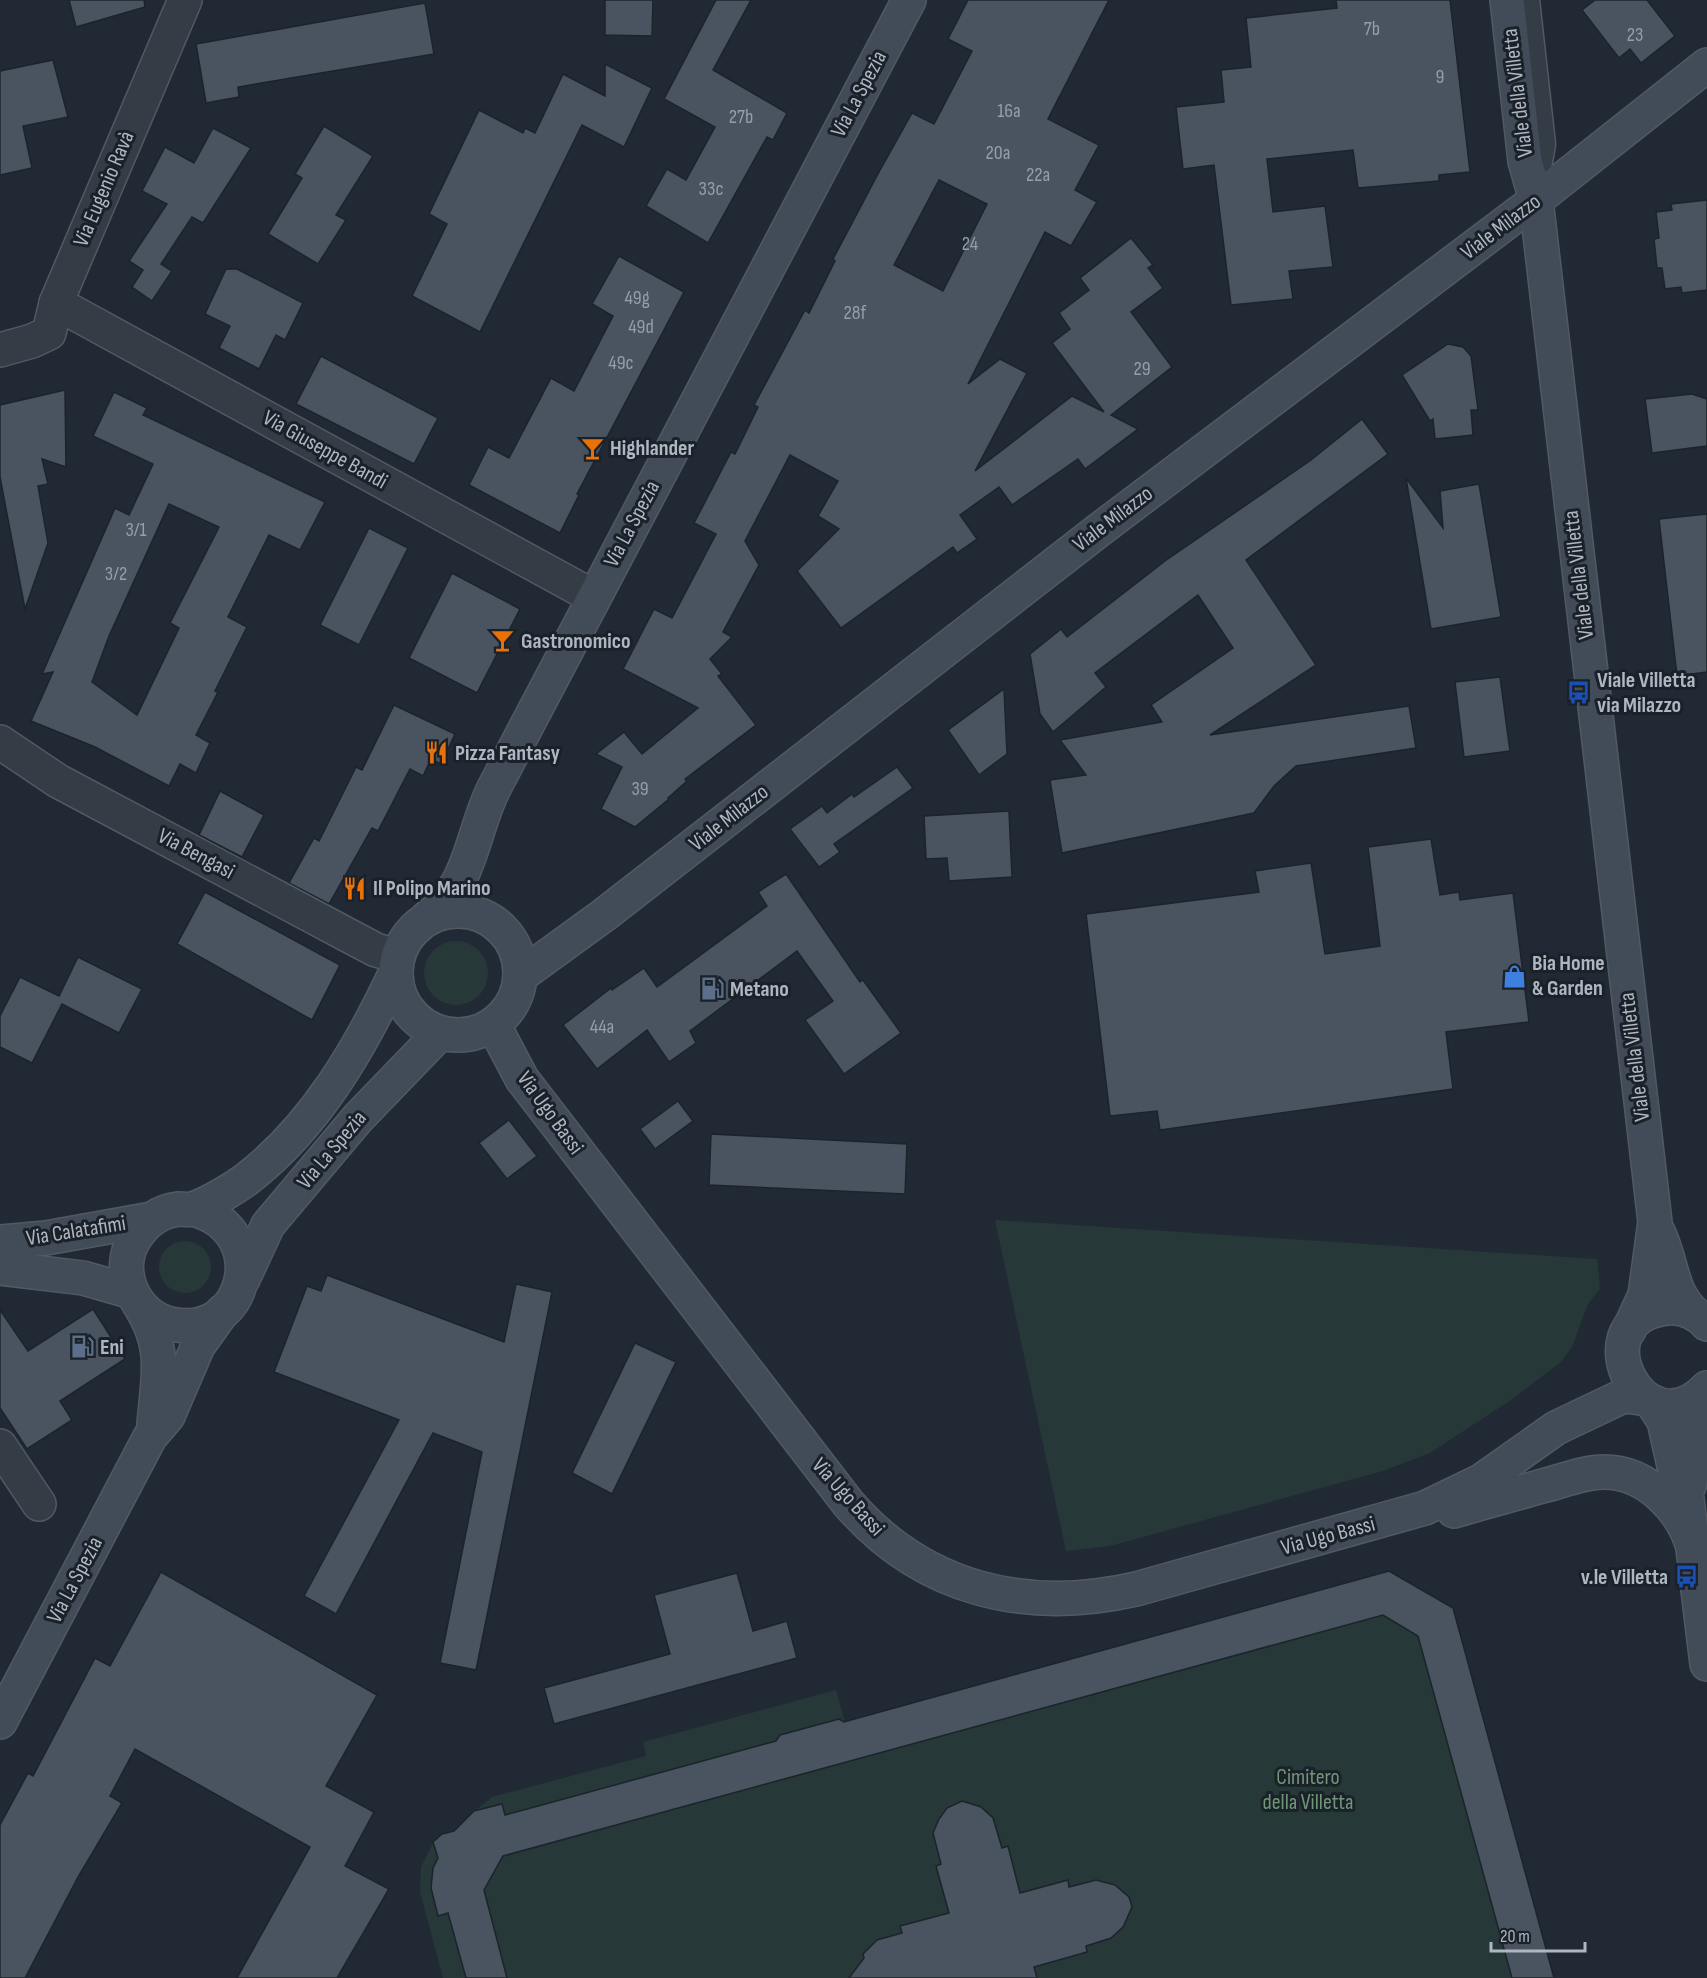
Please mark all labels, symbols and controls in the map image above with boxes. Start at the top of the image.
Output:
house number: 7b [1364,17,1380,41]
house number: 23 [1627,23,1643,47]
street label: Viale della Villetta [1497,27,1539,159]
street label: Via La Spezia [825,46,893,142]
house number: 9 [1436,65,1444,89]
house number: 16a [997,99,1021,123]
house number: 27b [729,105,753,129]
street label: Via Eugenio Ravà [68,127,140,251]
house number: 20a [986,141,1010,165]
house number: 22a [1026,163,1050,187]
house number: 33c [699,177,723,201]
street label: Viale Milazzo [1456,188,1546,266]
house number: 24 [962,232,978,256]
house number: 49g [624,286,650,310]
house number: 28f [844,301,867,325]
house number: 49d [628,315,654,339]
house number: 49c [608,351,634,375]
house number: 29 [1133,357,1151,381]
street label: Via Giuseppe Bandi [258,405,392,495]
bar icon: Highlander [579,435,605,461]
place label: Highlander [610,435,694,462]
street label: Via La Spezia [598,476,666,572]
street label: Viale Milazzo [1068,480,1158,558]
street label: Viale della Villetta [1558,509,1600,641]
house number: 3/1 [125,518,147,542]
house number: 3/2 [105,562,127,586]
bar icon: Gastronomico [490,628,516,654]
place label: Gastronomico [521,628,631,655]
place label: Viale Villetta via Milazzo [1597,667,1696,719]
bus stop icon: Viale Villetta via Milazzo [1566,680,1592,706]
restaurant icon: Pizza Fantasy [424,740,450,766]
place label: Pizza Fantasy [455,740,560,767]
house number: 39 [631,777,649,801]
street label: Viale Milazzo [684,779,774,857]
street label: Via Bengasi [153,823,239,885]
restaurant icon: Il Polipo Marino [342,875,368,901]
place label: Il Polipo Marino [373,875,491,902]
place label: Bia Home & Garden [1532,950,1605,1002]
shop icon: Bia Home & Garden [1501,963,1527,989]
fuel station icon: Metano [699,976,725,1002]
place label: Metano [730,976,789,1003]
street label: Viale della Villetta [1614,991,1656,1123]
house number: 44a [590,1015,614,1039]
street label: Via Ugo Bassi [511,1066,589,1160]
street label: Via La Spezia [291,1105,373,1195]
street label: Via Calatafimi [24,1210,128,1252]
fuel station icon: Eni [69,1334,95,1360]
place label: Eni [100,1334,124,1361]
street label: Via Ugo Bassi [806,1452,890,1542]
street label: Via Ugo Bassi [1278,1511,1378,1561]
street label: Via La Spezia [41,1532,109,1628]
place label: v.le Villetta [1581,1564,1668,1591]
bus stop icon: v.le Villetta [1673,1564,1699,1590]
park label: Cimitero della Villetta [1263,1764,1353,1816]
scale bar [1491,1915,1586,1953]
text: 20 m [1500,1926,1530,1947]

